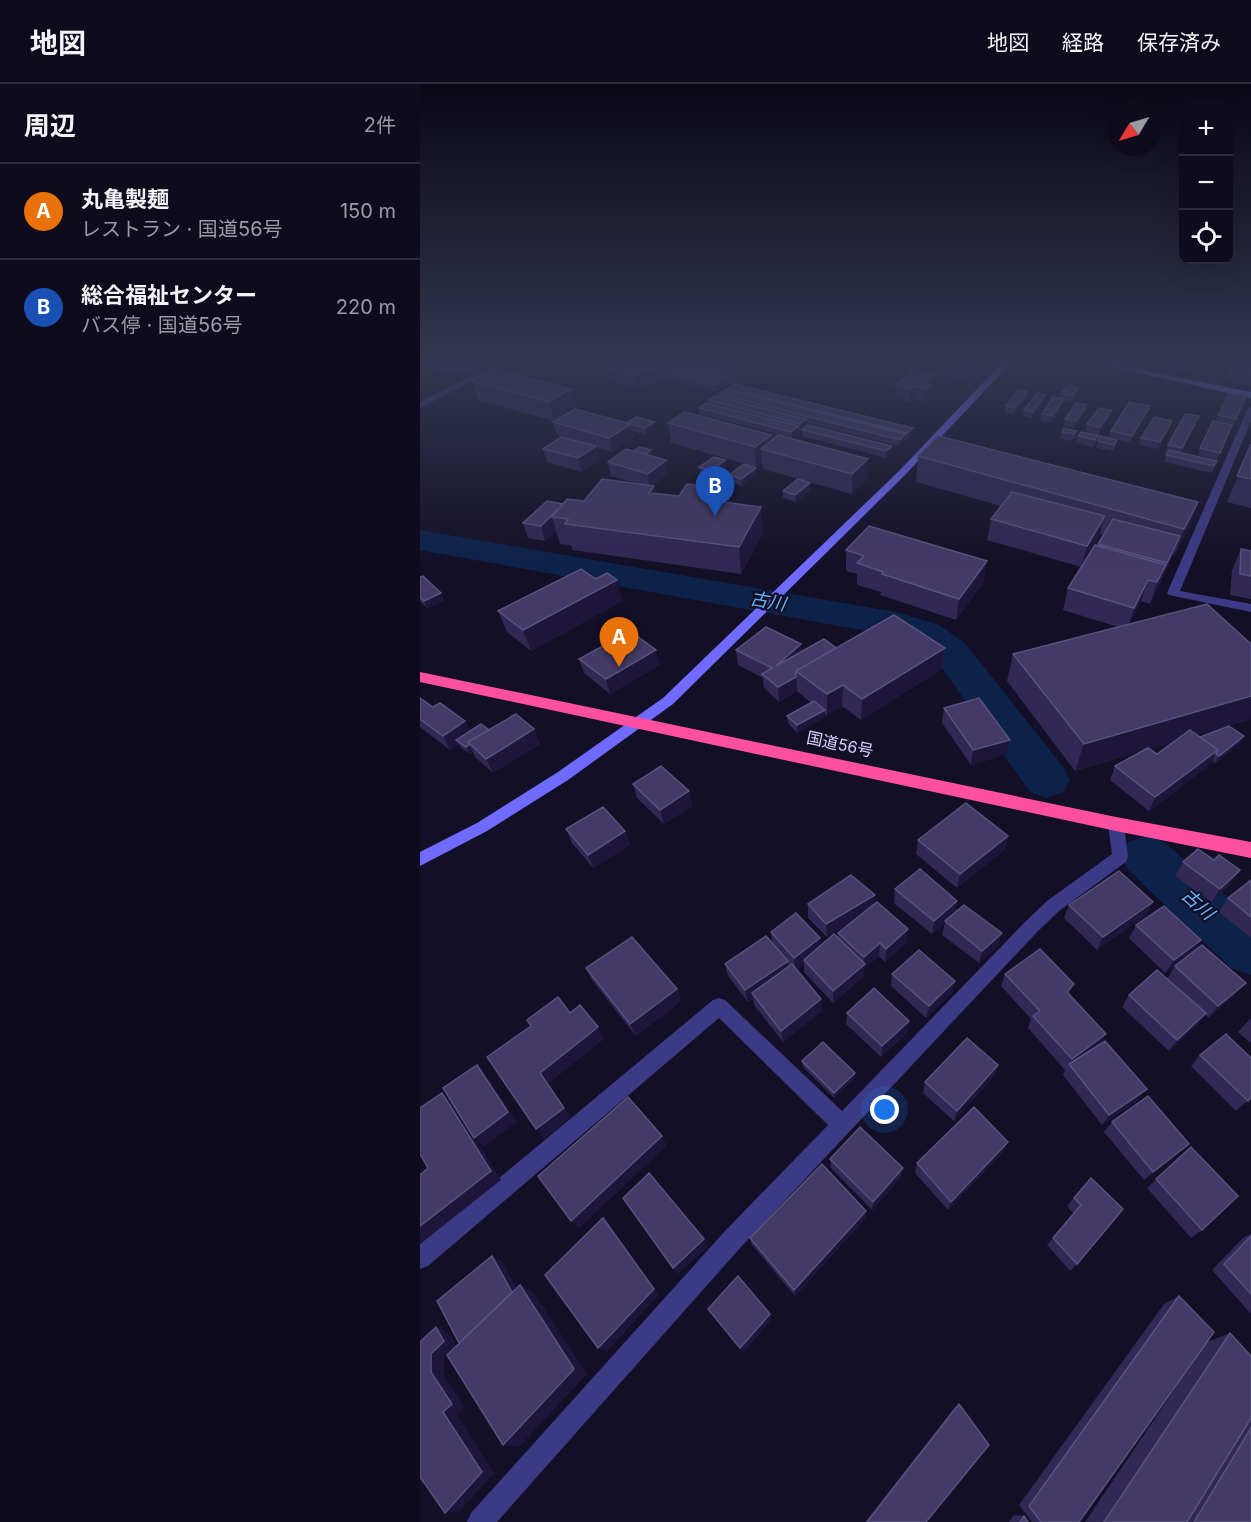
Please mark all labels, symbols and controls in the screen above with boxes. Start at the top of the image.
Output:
text: 地図 [30,26,86,60]
text: 地図 [987,30,1029,55]
text: 経路 [1062,30,1104,55]
text: 保存済み [1137,30,1221,55]
north arrow [1107,102,1161,156]
map controls [1179,102,1233,264]
button: + [1179,102,1233,156]
text: 周辺 [24,110,76,141]
text: 2件 [364,113,396,137]
button: − [1179,156,1233,210]
text: 丸亀製麺 [81,186,169,212]
text: A [36,199,51,223]
text: 150 m [340,199,396,223]
button: locate [1179,210,1233,264]
text: レストラン · 国道56号 [81,217,283,241]
text: 総合福祉センター [81,282,257,308]
text: B [37,295,50,319]
text: 220 m [336,295,396,319]
text: バス停 · 国道56号 [81,313,243,337]
pin: B [696,466,734,516]
water label: 古川 [748,588,790,615]
pin: A [600,618,638,667]
street label: 国道56号 [805,727,875,761]
water label: 古川 [1178,884,1220,925]
your location [870,1095,899,1124]

